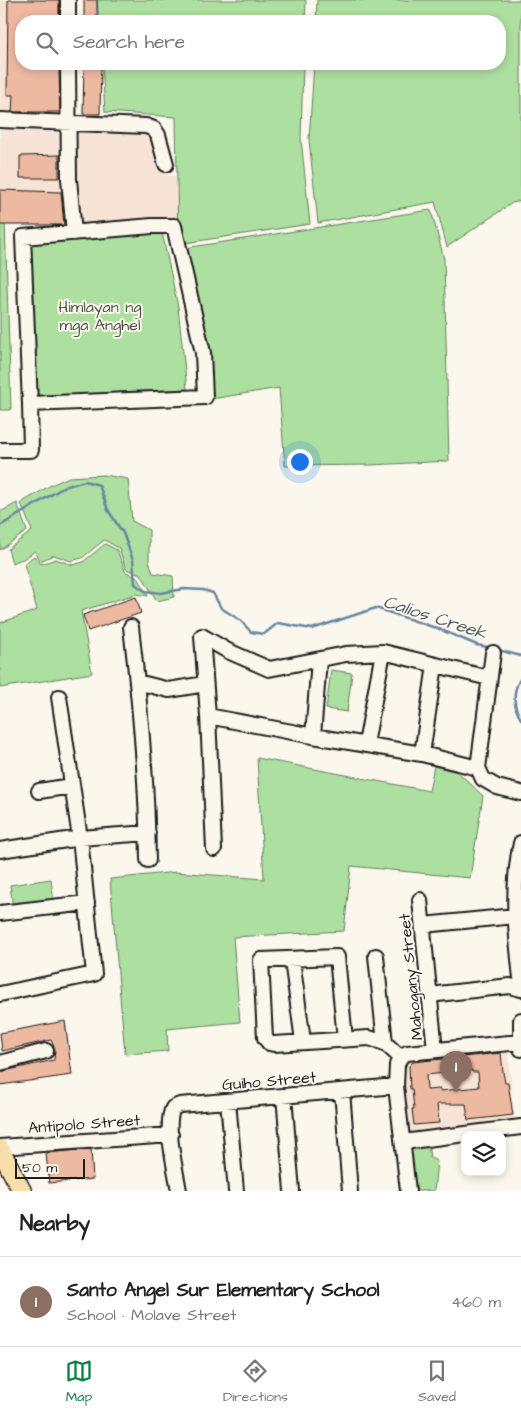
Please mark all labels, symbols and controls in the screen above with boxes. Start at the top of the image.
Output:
search box [15,15,506,70]
icon: search [33,29,61,57]
text: Search here [73,29,185,56]
park label: Himlayan ng mga Anghel [59,296,141,337]
your location [287,449,313,475]
water label: Calios Creek [380,589,490,646]
street label: Mahogany Street [393,912,430,1041]
pin: 1 [440,1051,472,1092]
street label: Guiho Street [221,1066,318,1096]
street label: Antipolo Street [27,1109,141,1139]
map controls [461,1131,506,1176]
button: layers [461,1131,506,1176]
scale bar [15,1156,85,1179]
text: 50 m [22,1158,57,1178]
text: Nearby [20,1209,90,1238]
text: Santo Angel Sur Elementary School [67,1277,380,1304]
text: 1 [35,1291,37,1313]
text: 460 m [451,1291,501,1313]
text: School · Molave Street [67,1304,237,1326]
tab: Map [65,1357,93,1407]
tab: Directions [223,1357,288,1407]
tab: Saved [418,1357,456,1407]

